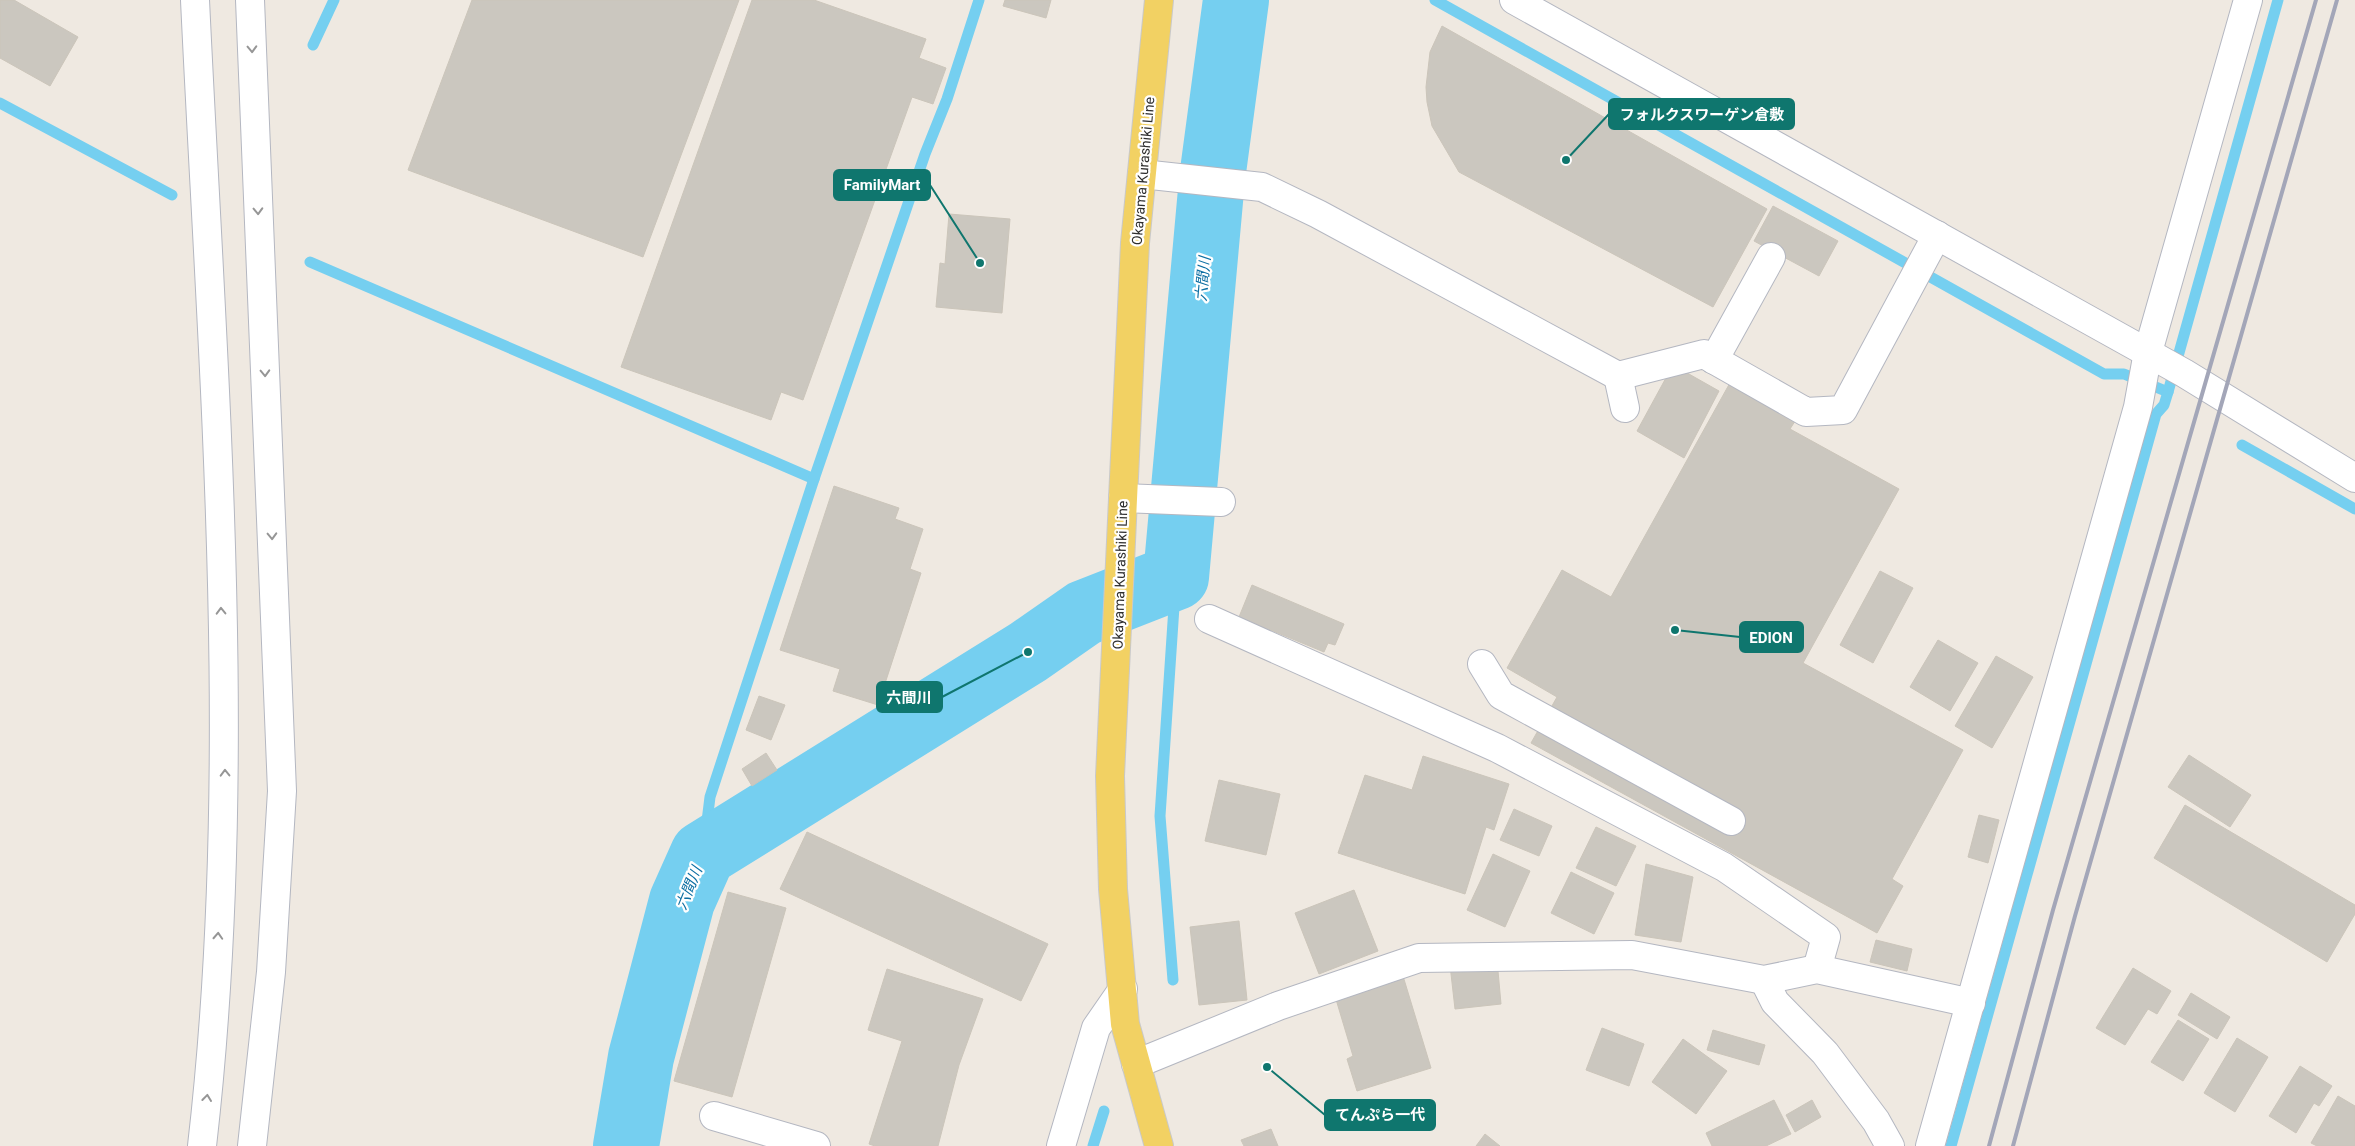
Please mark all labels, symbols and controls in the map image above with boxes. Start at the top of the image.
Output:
one-way arrow [246,45,257,53]
street label: Okayama Kurashiki Line [1129,96,1157,246]
callout: フォルクスワーゲン倉敷 [1609,99,1794,129]
text: フォルクスワーゲン倉敷 [1620,106,1784,124]
callout: FamilyMart [834,170,930,200]
text: FamilyMart [844,176,920,194]
one-way arrow [253,207,264,215]
water label: 六間川 [1192,254,1214,302]
one-way arrow [260,370,270,378]
street label: Okayama Kurashiki Line [1109,500,1131,650]
one-way arrow [266,532,277,540]
one-way arrow [216,606,227,614]
callout: EDION [1740,622,1803,652]
text: EDION [1749,629,1793,647]
callout: 六間川 [877,682,942,712]
text: 六間川 [886,689,932,707]
one-way arrow [220,769,230,776]
water label: 六間川 [672,862,707,912]
one-way arrow [213,931,223,939]
one-way arrow [201,1093,212,1101]
callout: てんぷら一代 [1325,1100,1435,1130]
text: てんぷら一代 [1335,1106,1425,1124]

